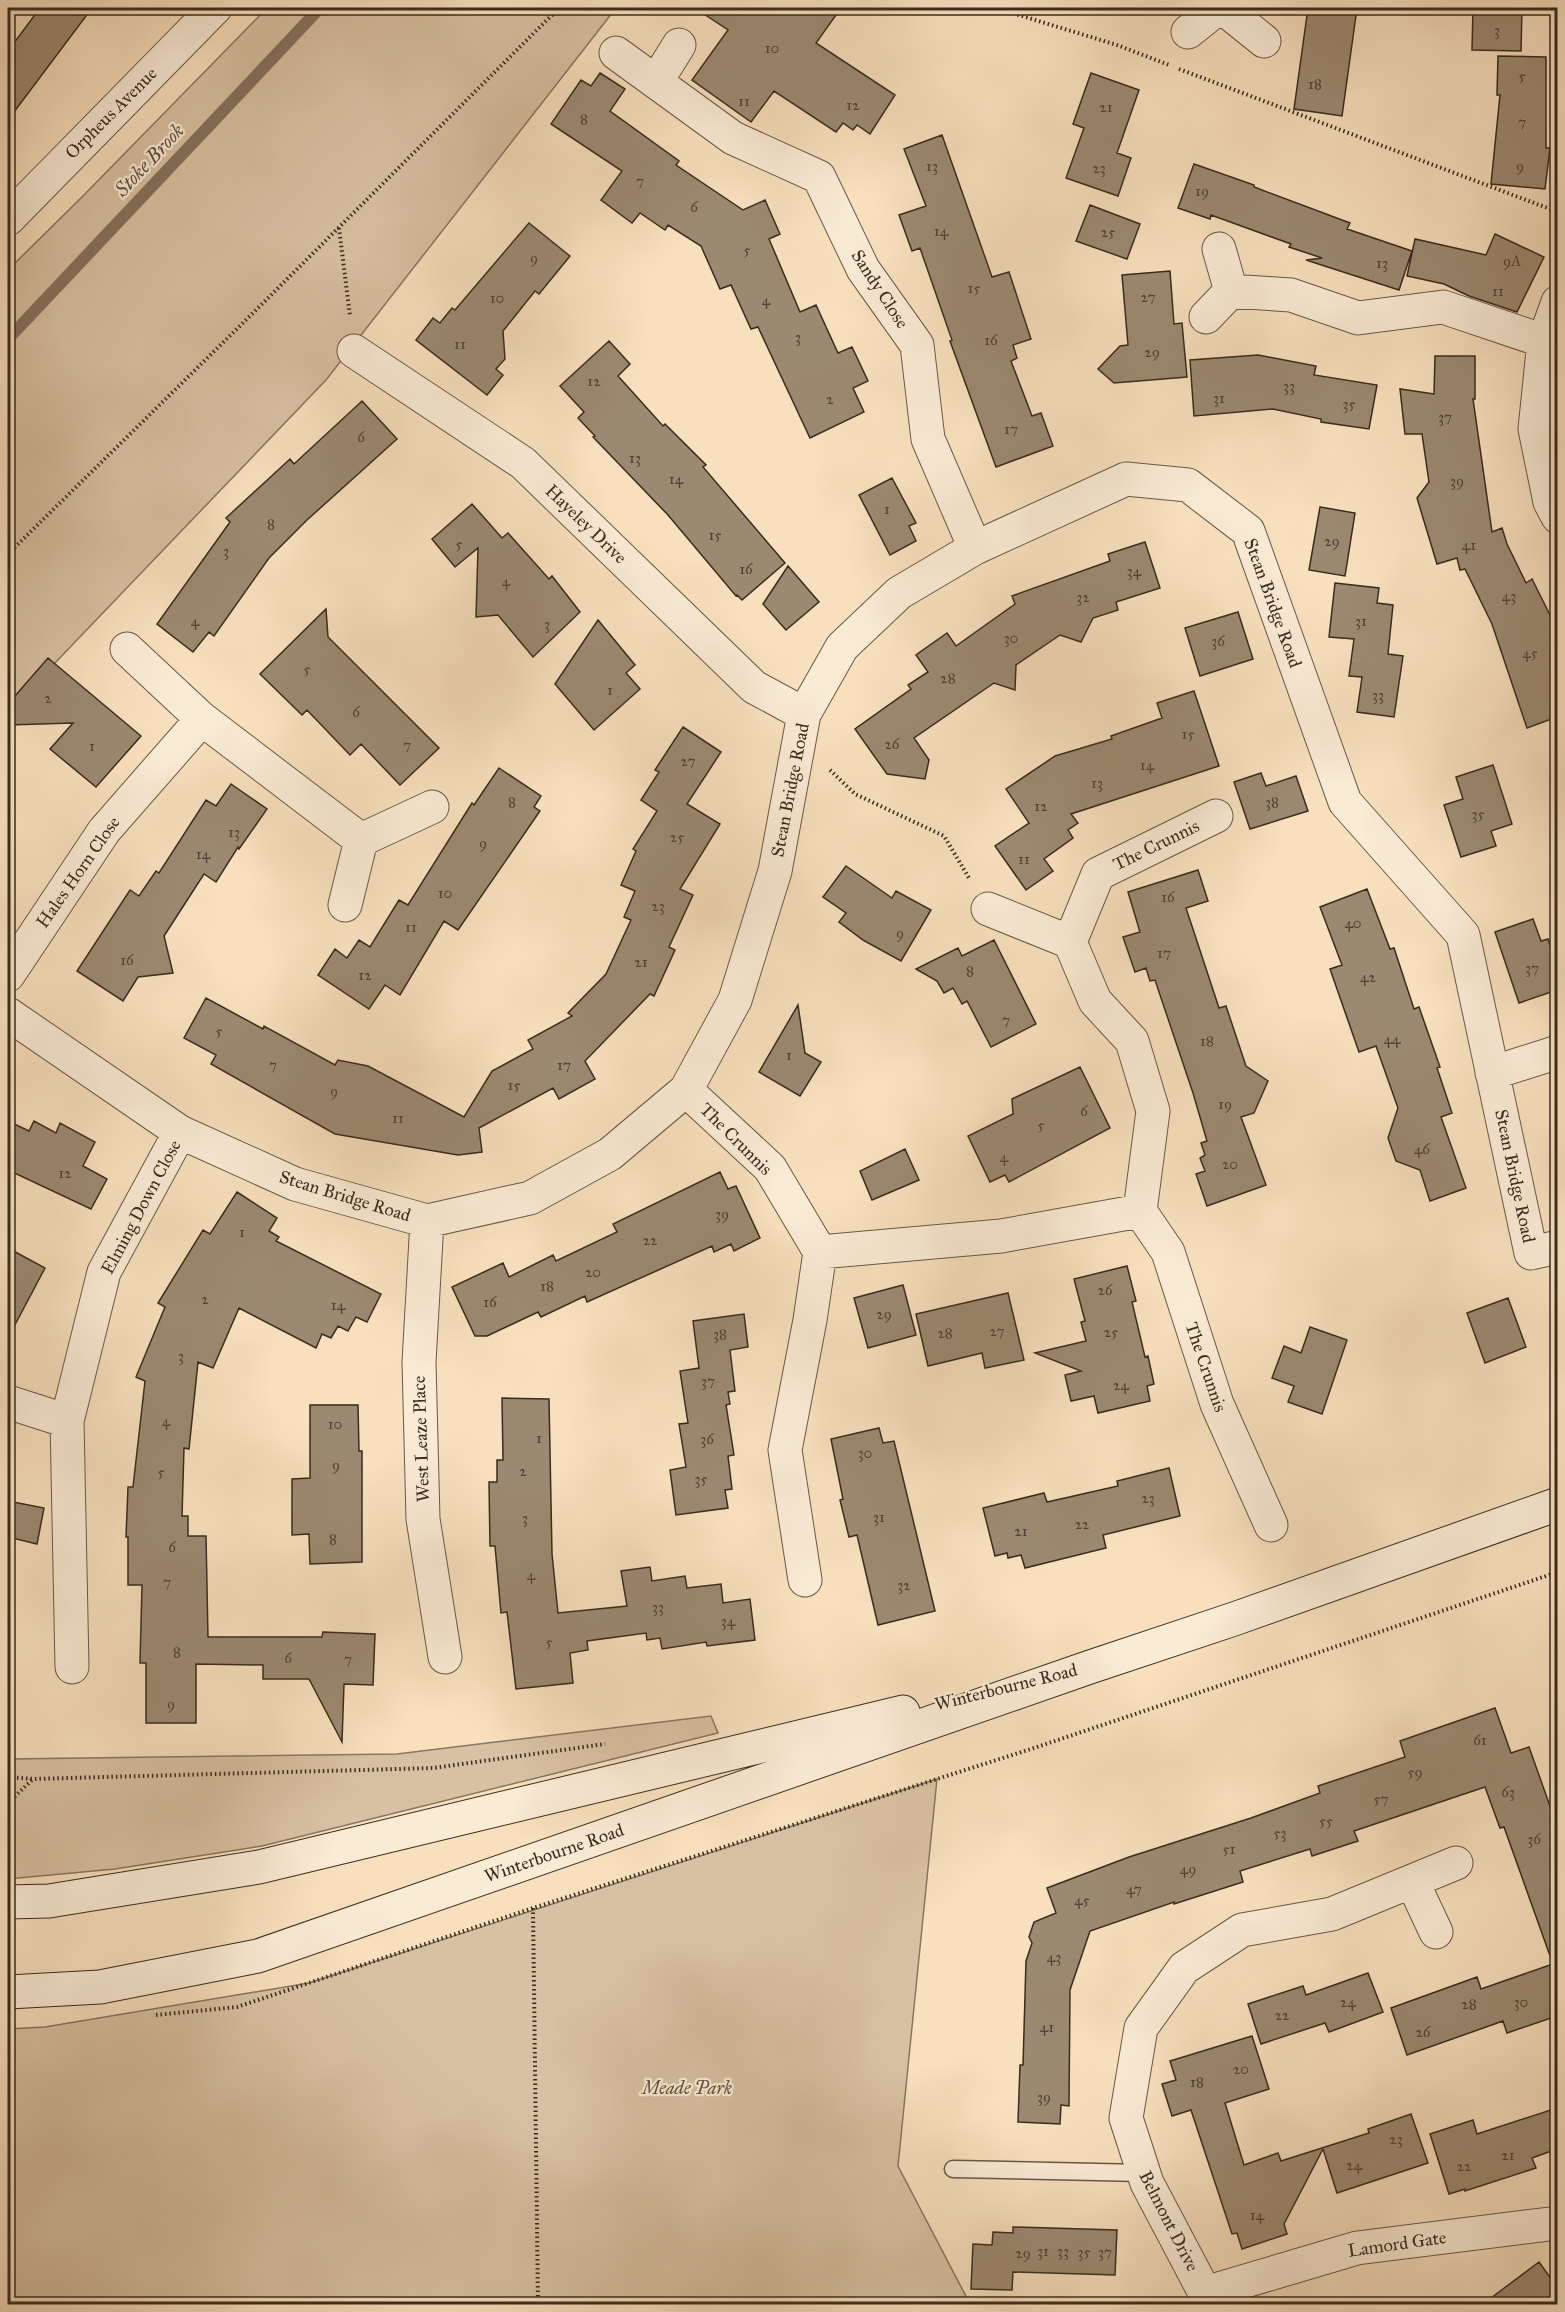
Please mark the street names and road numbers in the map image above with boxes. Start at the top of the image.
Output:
street label: Orpheus Avenue [60,62,162,164]
street label: Sandy Close [846,246,914,332]
street label: Hayeley Drive [541,480,631,568]
street label: Stean Bridge Road [1238,535,1307,671]
street label: Stean Bridge Road [766,721,815,859]
street label: Hales Horn Close [31,812,125,932]
street label: The Crunnis [1109,815,1203,875]
street label: The Crunnis [695,1098,777,1180]
street label: Stean Bridge Road [1489,1107,1540,1245]
street label: Elming Down Close [96,1136,187,1278]
street label: Stean Bridge Road [276,1166,413,1227]
street label: The Crunnis [1180,1319,1232,1415]
street label: West Leaze Place [408,1375,434,1503]
street label: Winterbourne Road [932,1659,1080,1715]
street label: Winterbourne Road [481,1819,627,1887]
street label: Belmont Drive [1134,2167,1204,2275]
street label: Lamord Gate [1346,2226,1448,2262]

